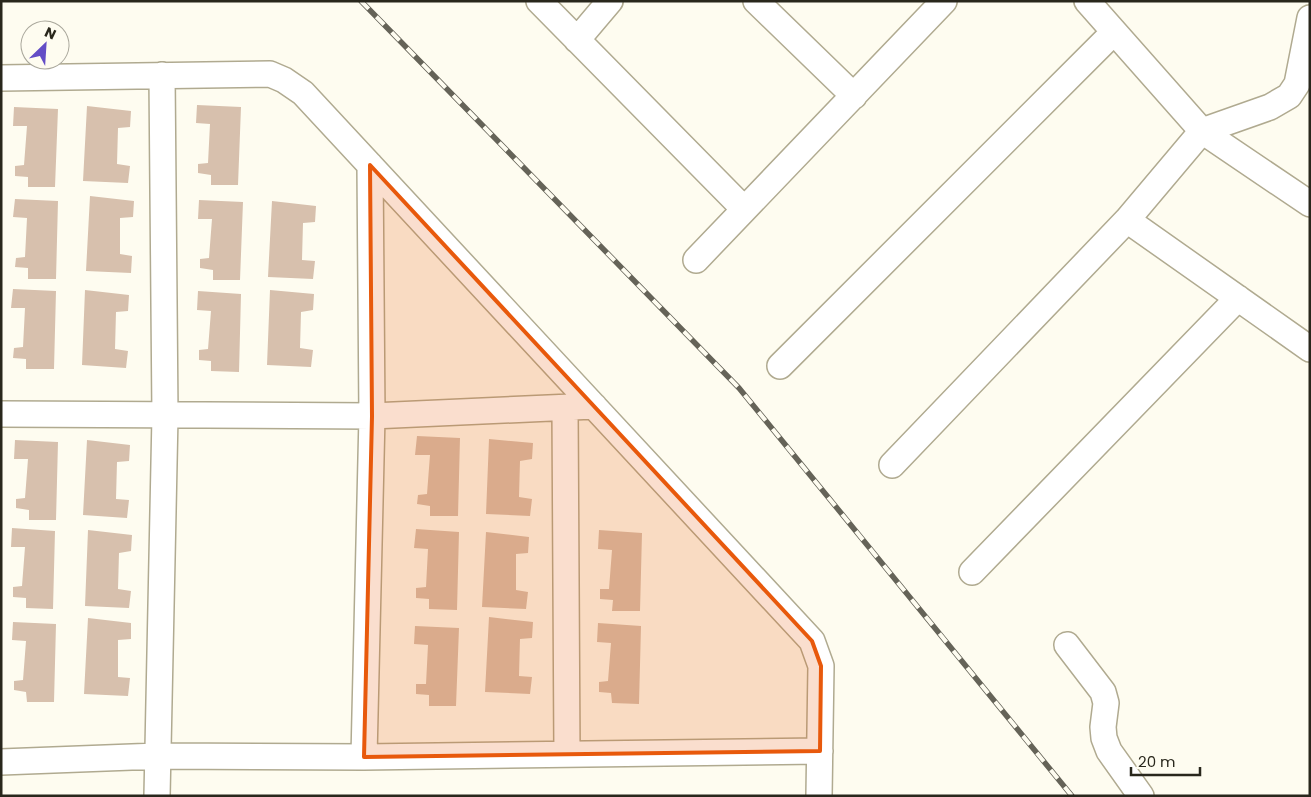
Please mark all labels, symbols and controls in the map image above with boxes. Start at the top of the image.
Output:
north arrow [20,20,70,70]
text: N [41,22,59,45]
scale bar [1131,744,1200,776]
text: 20 m [1138,751,1176,772]

